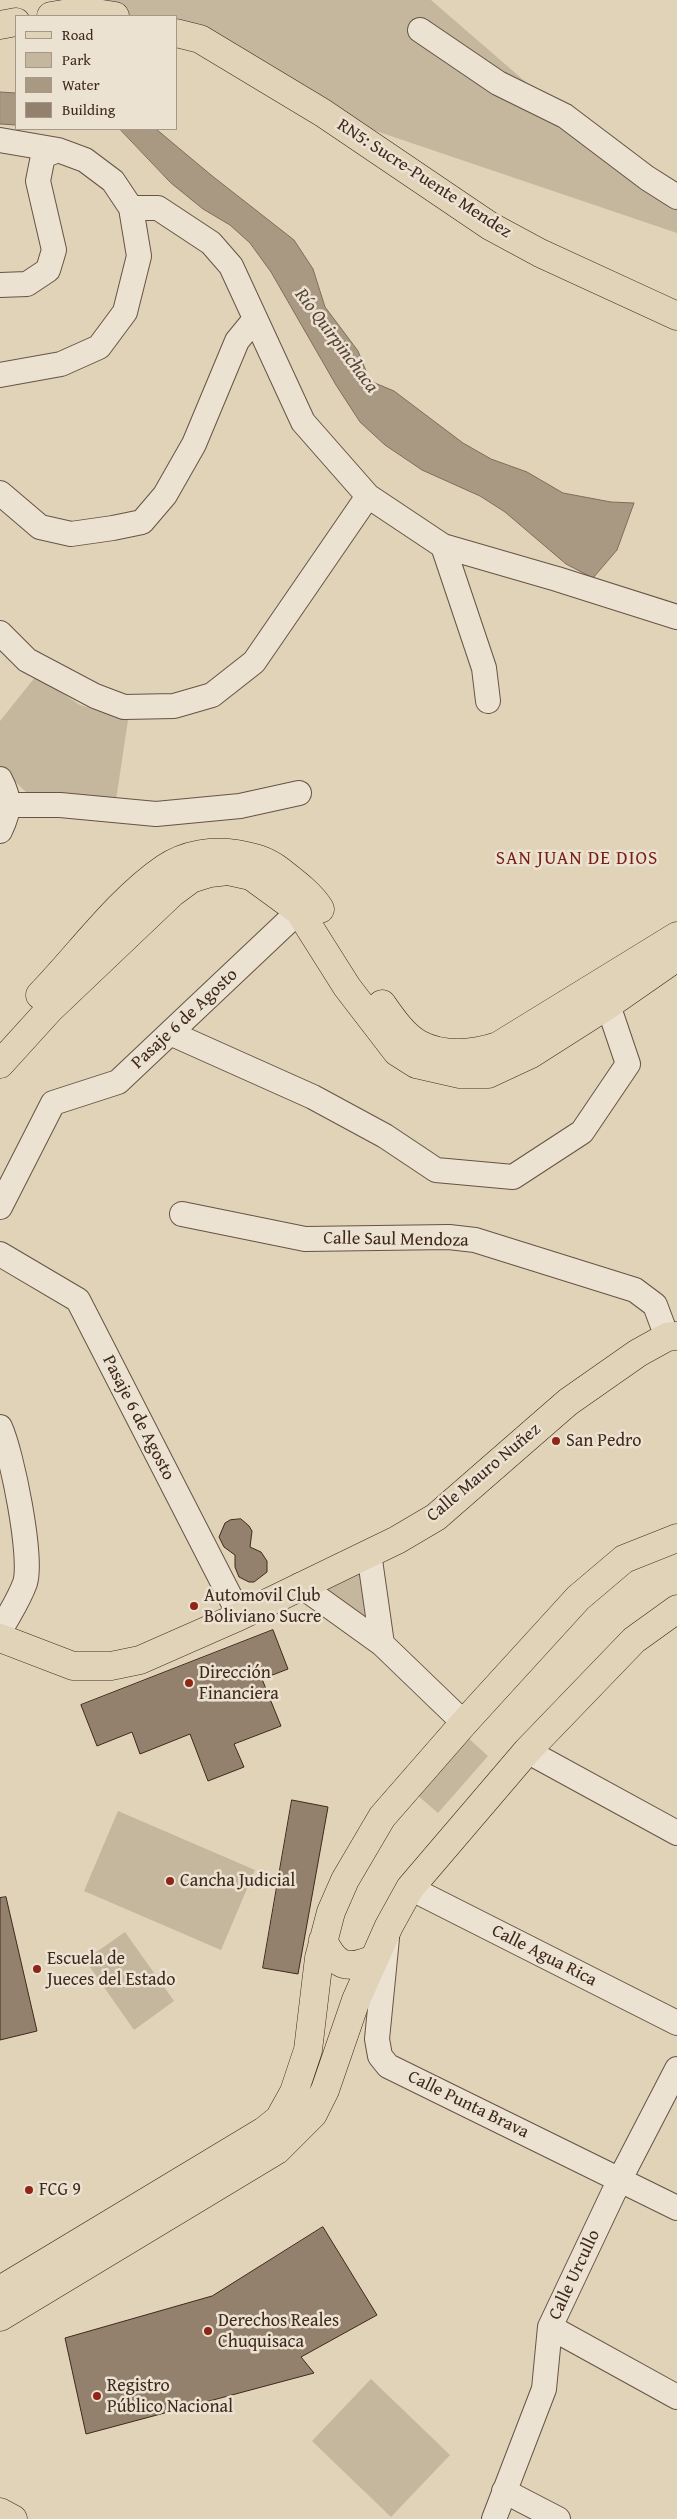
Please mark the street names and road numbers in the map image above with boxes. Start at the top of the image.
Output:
street label: RN5: Sucre-Puente Mendez [333,115,515,243]
street label: Pasaje 6 de Agosto [127,964,243,1074]
street label: Calle Saul Mendoza [323,1228,469,1252]
street label: Pasaje 6 de Agosto [97,1352,179,1484]
street label: Calle Mauro Nuñez [423,1419,545,1527]
street label: Calle Agua Rica [488,1920,600,1992]
street label: Calle Punta Brava [404,2066,532,2144]
street label: Calle Urcullo [545,2227,605,2323]

